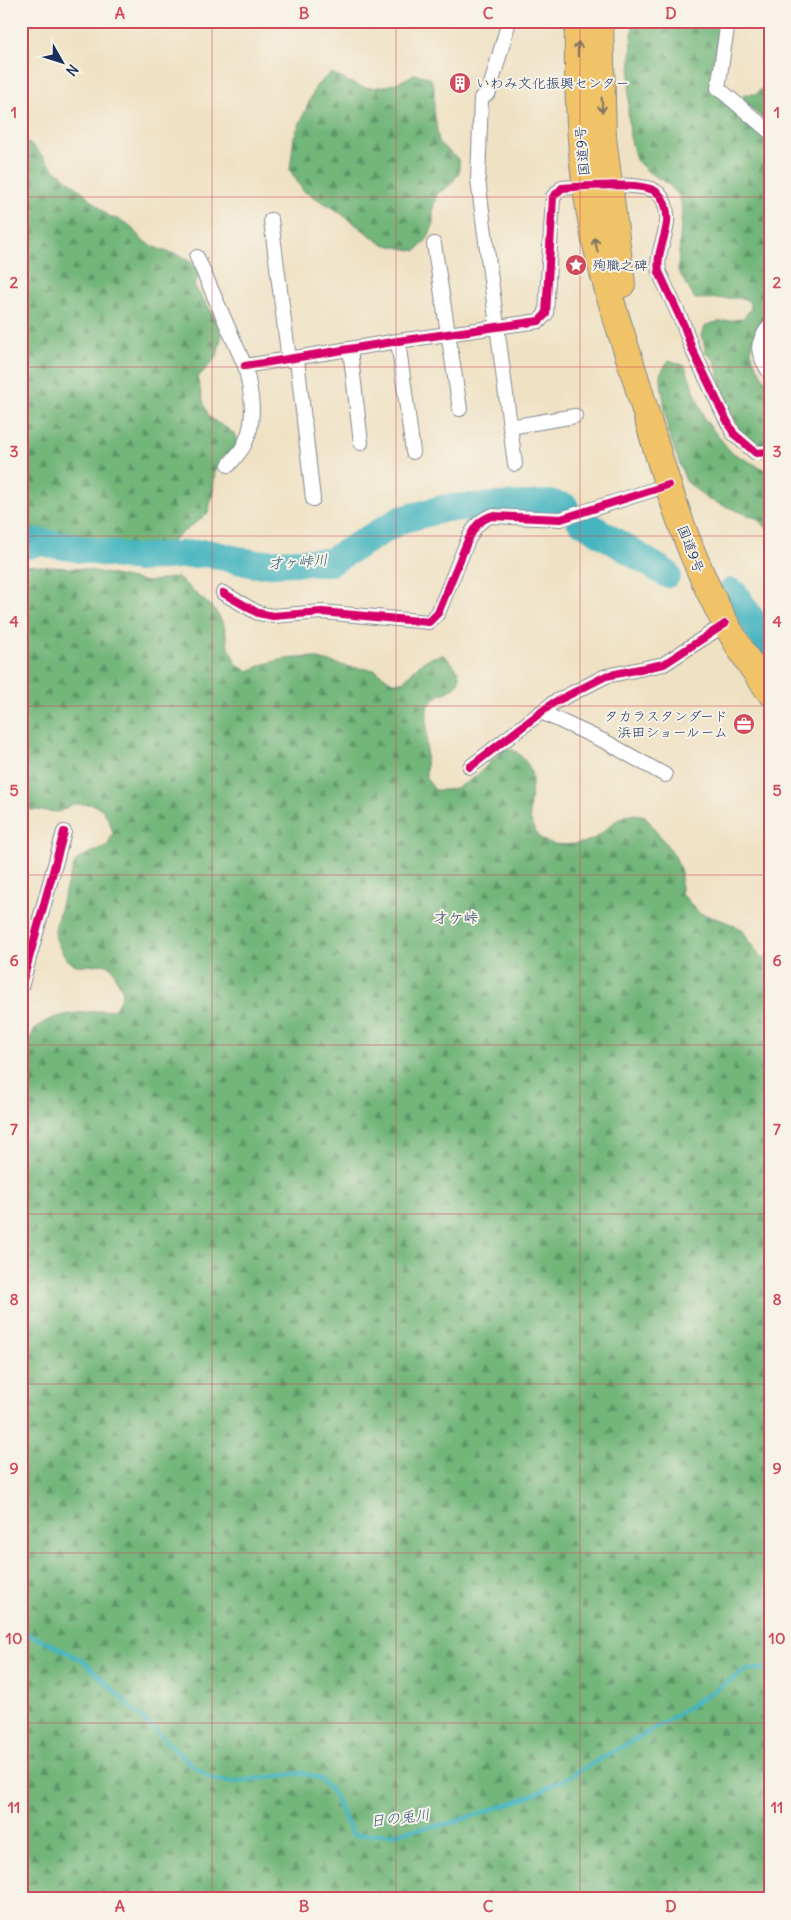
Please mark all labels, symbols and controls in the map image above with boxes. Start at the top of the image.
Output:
text: A [115,3,125,23]
text: B [299,3,310,23]
text: C [483,3,494,23]
text: D [665,3,677,23]
north arrow [38,38,88,88]
one-way arrow [573,42,583,58]
text: N [62,61,82,80]
building icon: いわみ文化振興センター [448,71,472,95]
place label: いわみ文化振興センター [476,74,629,92]
one-way arrow [597,97,606,113]
text: 1 [11,102,17,122]
text: 1 [774,102,780,122]
street label: 国道9号 [571,125,593,177]
one-way arrow [591,238,600,254]
place icon: 殉職之碑 [564,253,588,277]
place label: 殉職之碑 [592,256,648,274]
text: 2 [10,272,19,292]
text: 2 [773,272,782,292]
text: 3 [9,441,19,461]
text: 3 [772,441,782,461]
street label: 国道9号 [674,522,708,576]
water label: 才ヶ峠川 [267,550,329,573]
text: 4 [9,611,19,631]
text: 4 [772,611,782,631]
place label: タカラスタンダード 浜田ショールーム [604,707,728,741]
office icon: タカラスタンダード 浜田ショールーム [732,712,756,736]
text: 5 [9,780,19,800]
text: 5 [772,780,782,800]
district label: 才ケ峠 [433,908,479,927]
text: 6 [9,950,19,970]
text: 6 [772,950,782,970]
text: 7 [10,1119,18,1139]
text: 7 [773,1119,781,1139]
text: 8 [9,1289,19,1309]
text: 8 [772,1289,782,1309]
text: 9 [9,1458,19,1478]
text: 9 [772,1458,782,1478]
text: 10 [6,1628,22,1648]
text: 10 [769,1628,785,1648]
text: 11 [8,1797,20,1817]
text: 11 [771,1797,783,1817]
water label: 日の兎川 [369,1804,431,1831]
text: A [115,1896,125,1916]
text: B [299,1896,310,1916]
text: C [483,1896,494,1916]
text: D [665,1896,677,1916]

